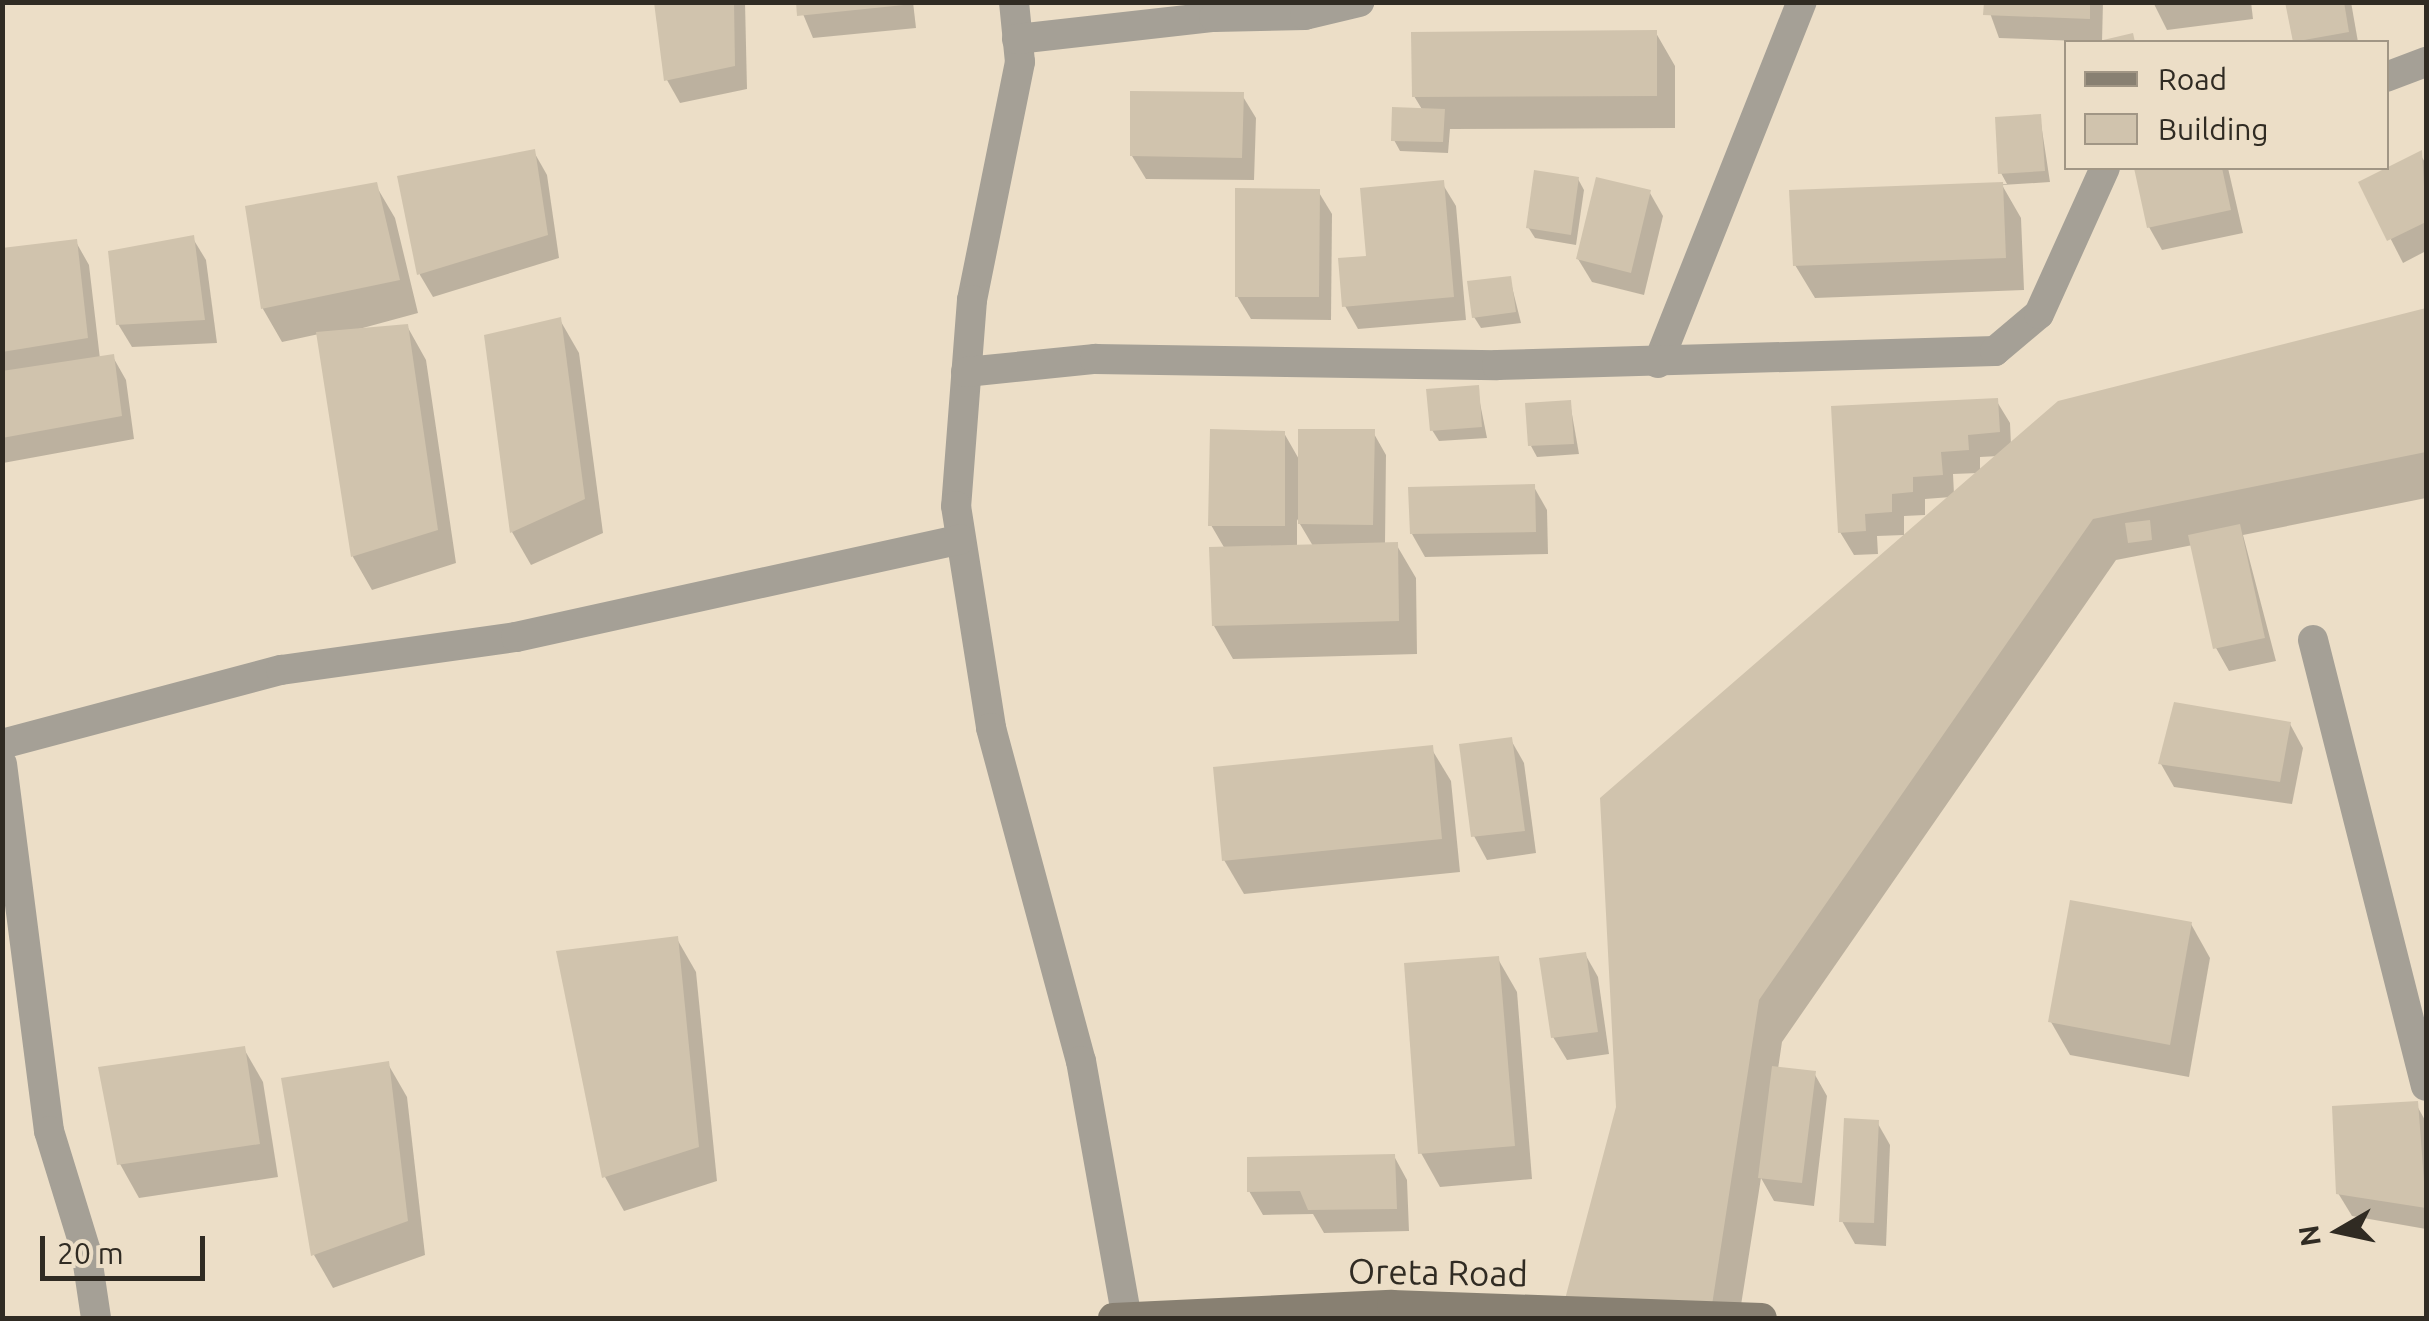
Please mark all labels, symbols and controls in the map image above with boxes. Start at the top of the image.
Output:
legend [2064,40,2389,170]
text: Road [2158,62,2227,96]
text: Building [2158,112,2269,146]
north arrow [2289,1181,2389,1281]
scale bar [45,1216,210,1278]
text: N [2292,1223,2326,1249]
text: 20 m [57,1236,124,1270]
street label: Oreta Road [1348,1249,1528,1295]

